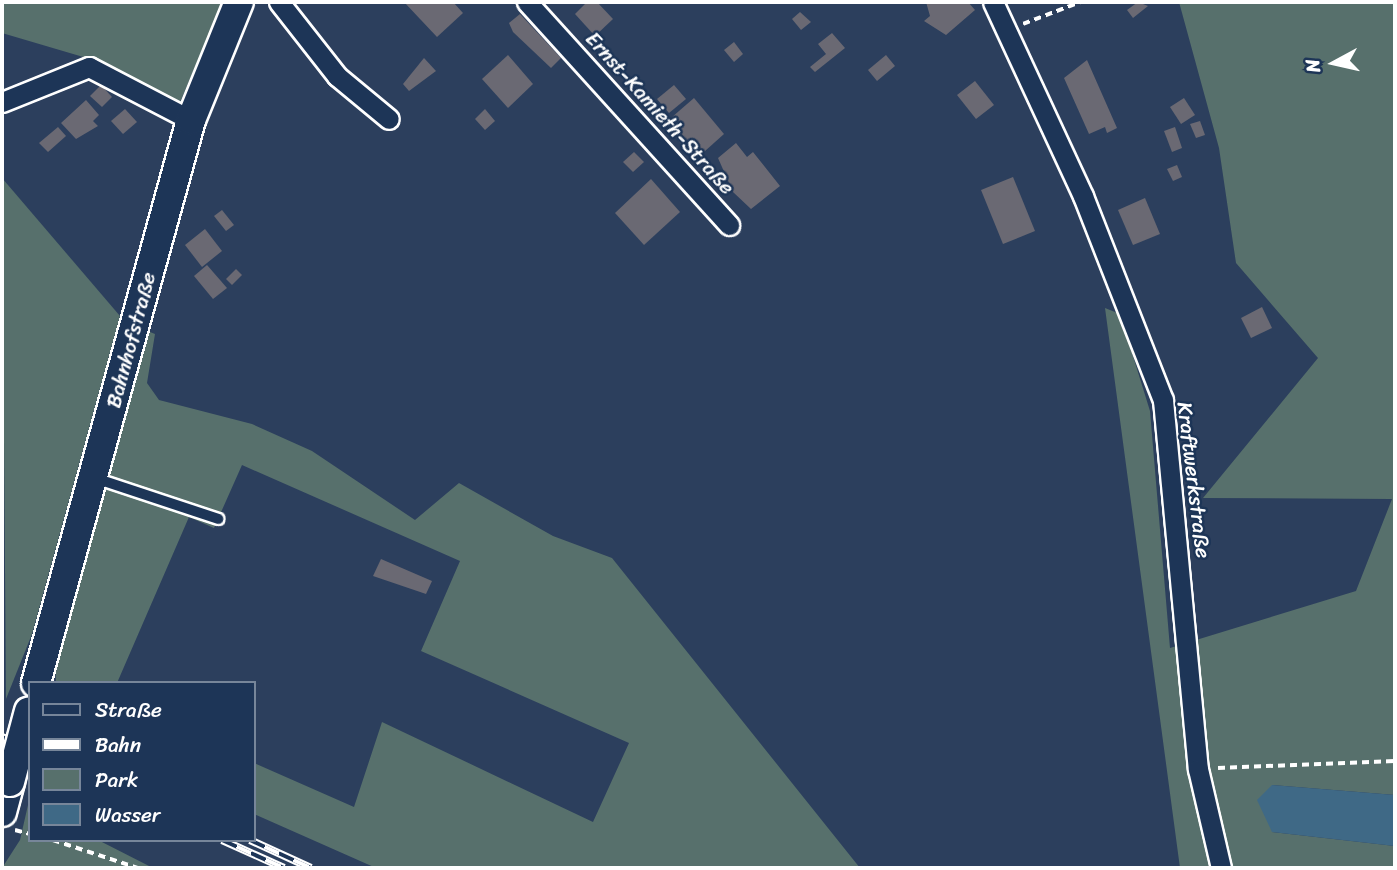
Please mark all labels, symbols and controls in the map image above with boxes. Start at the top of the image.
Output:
street label: Ernst-Kamieth-Straße [580,26,740,200]
north arrow [1299,28,1369,98]
text: N [1295,57,1330,75]
street label: Bahnhofstraße [101,269,161,411]
street label: Kraftwerkstraße [1172,400,1216,560]
legend [28,681,256,842]
text: Straße [95,691,162,729]
text: Bahn [95,726,141,764]
text: Park [95,761,138,799]
text: Wasser [95,796,160,834]

